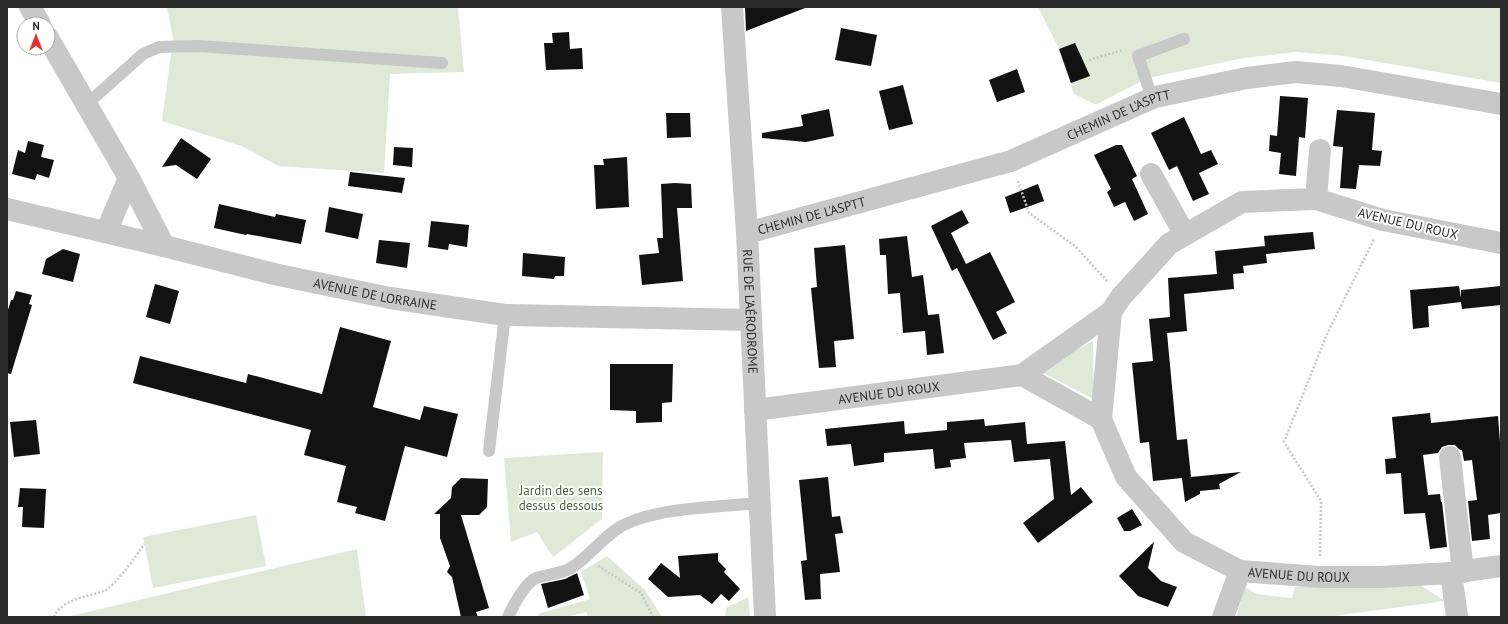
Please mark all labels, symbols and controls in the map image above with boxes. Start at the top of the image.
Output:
north arrow [16,16,56,56]
text: N [32,19,40,33]
street label: CHEMIN DE L'ASPTT [1064,86,1172,144]
street label: CHEMIN DE L'ASPTT [756,193,868,239]
street label: AVENUE DU ROUX [1356,204,1460,243]
street label: RUE DE L'AÉRODROME [739,249,762,374]
street label: AVENUE DE LORRAINE [312,274,438,314]
street label: AVENUE DU ROUX [837,378,941,408]
park label: Jardin des sens dessus dessous [519,482,603,514]
street label: AVENUE DU ROUX [1247,564,1350,586]

